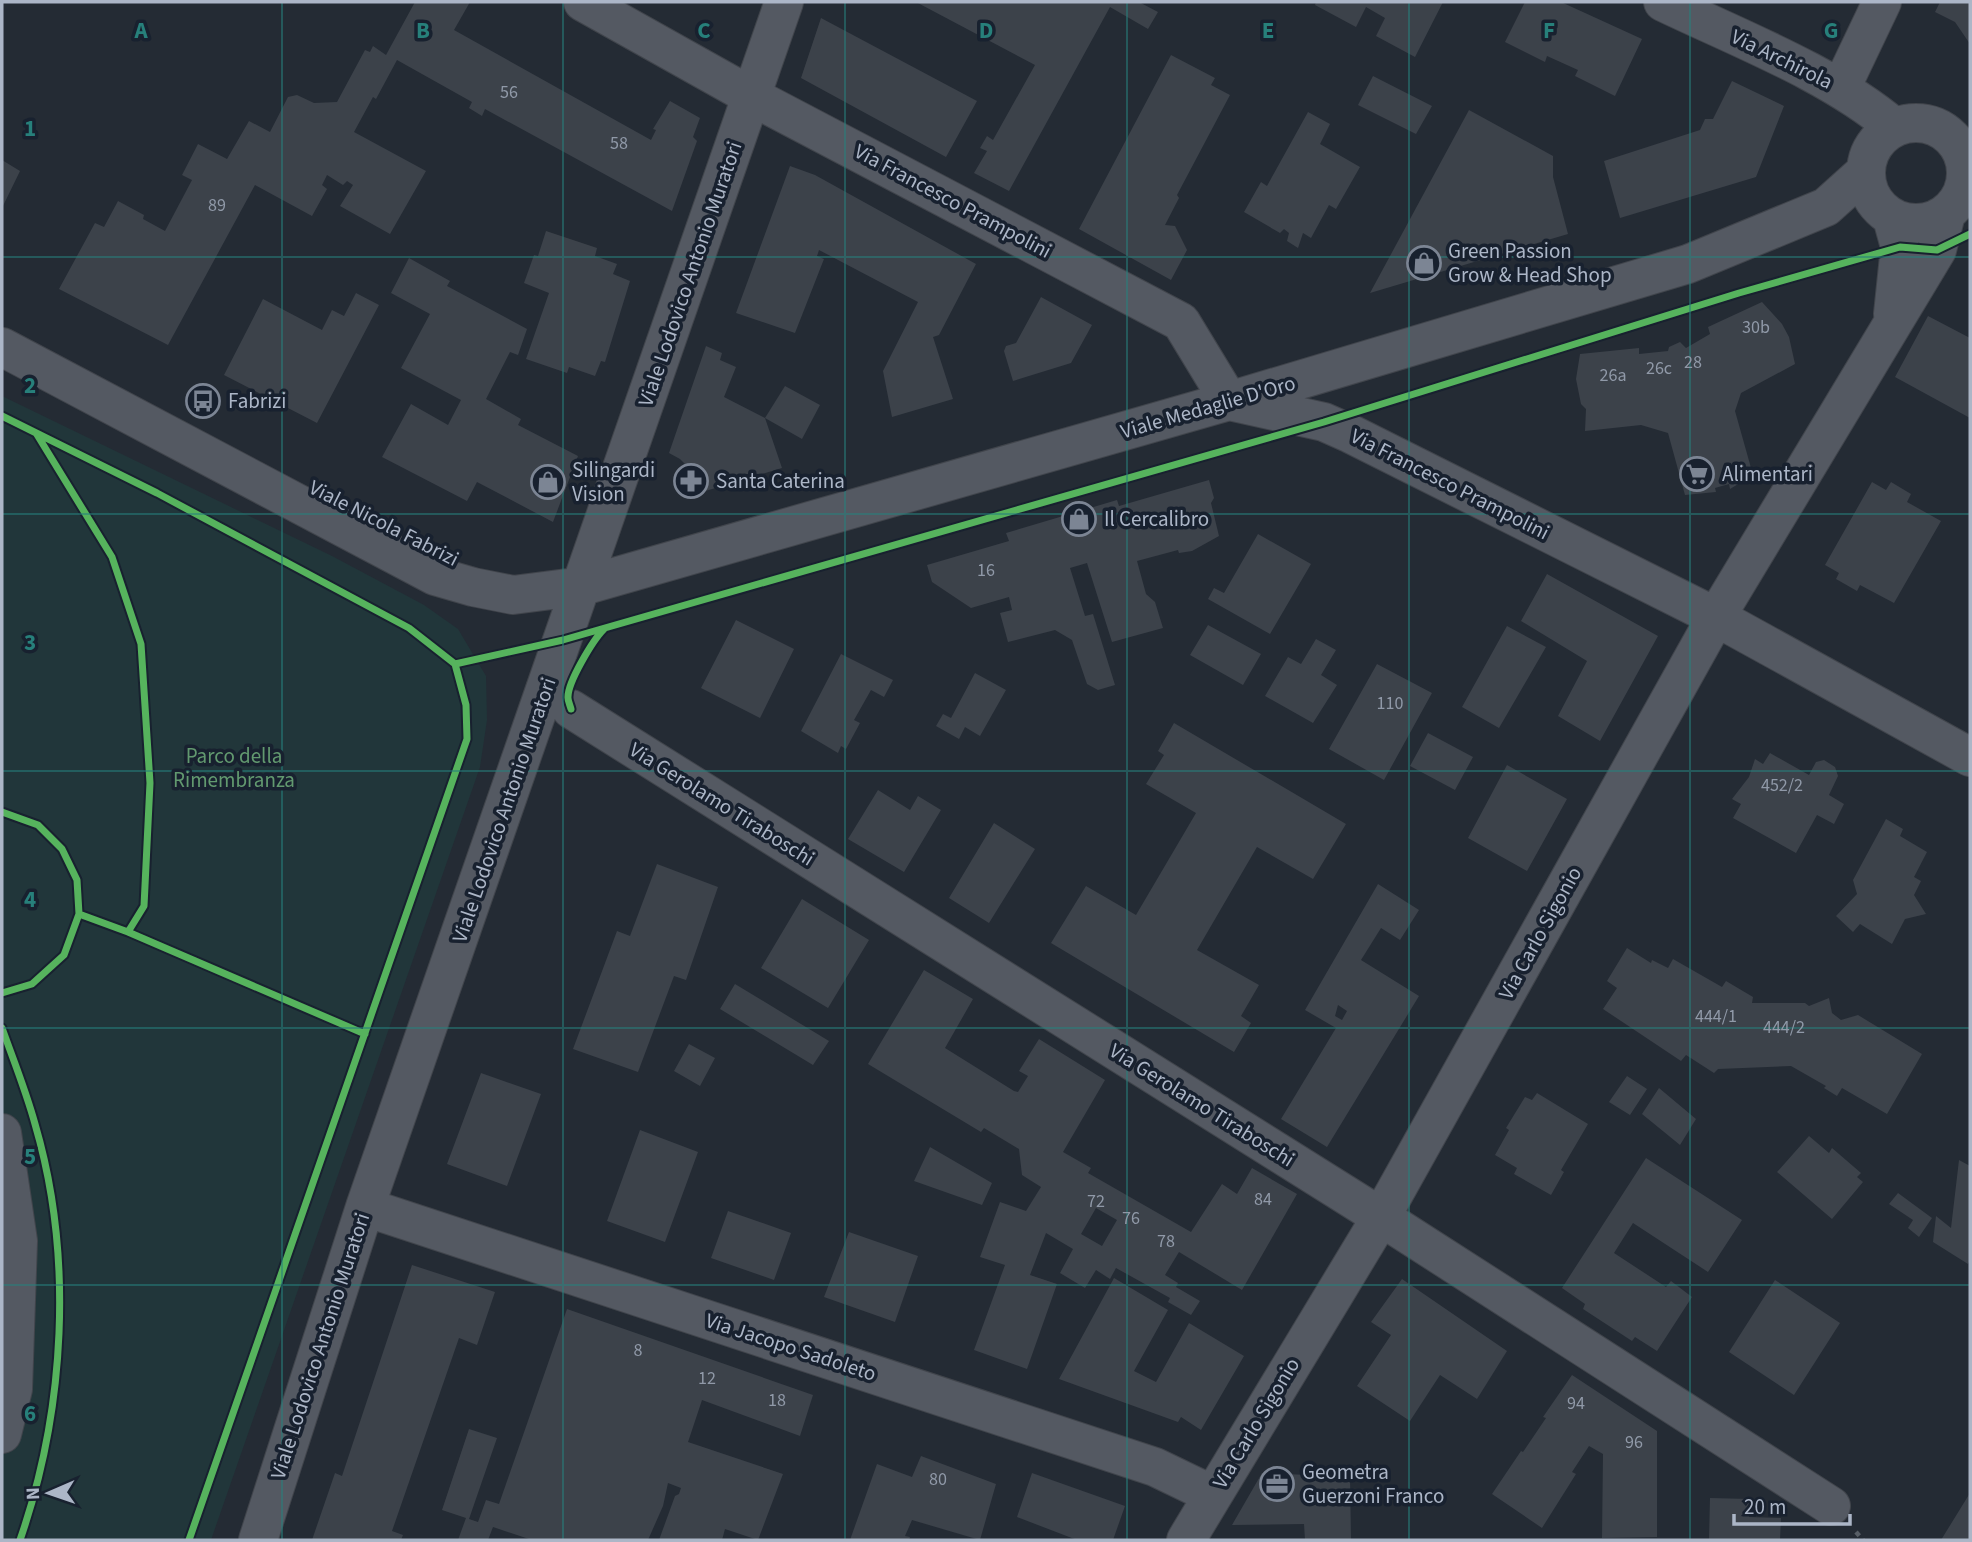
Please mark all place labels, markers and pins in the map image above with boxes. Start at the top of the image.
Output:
place label: Green Passion Grow & Head Shop [1448,236,1612,290]
shop icon: Green Passion Grow & Head Shop [1405,244,1443,282]
bus stop icon: Fabrizi [184,382,222,420]
place label: Fabrizi [228,386,286,416]
place label: Silingardi Vision [572,455,655,509]
supermarket icon: Alimentari [1678,455,1716,493]
place label: Alimentari [1722,459,1813,489]
pharmacy icon: Santa Caterina [672,462,710,500]
shop icon: Silingardi Vision [529,463,567,501]
place label: Santa Caterina [716,466,845,496]
shop icon: Il Cercalibro [1060,500,1098,538]
place label: Il Cercalibro [1104,504,1209,534]
place label: Geometra Guerzoni Franco [1302,1457,1444,1511]
office icon: Geometra Guerzoni Franco [1258,1465,1296,1503]

